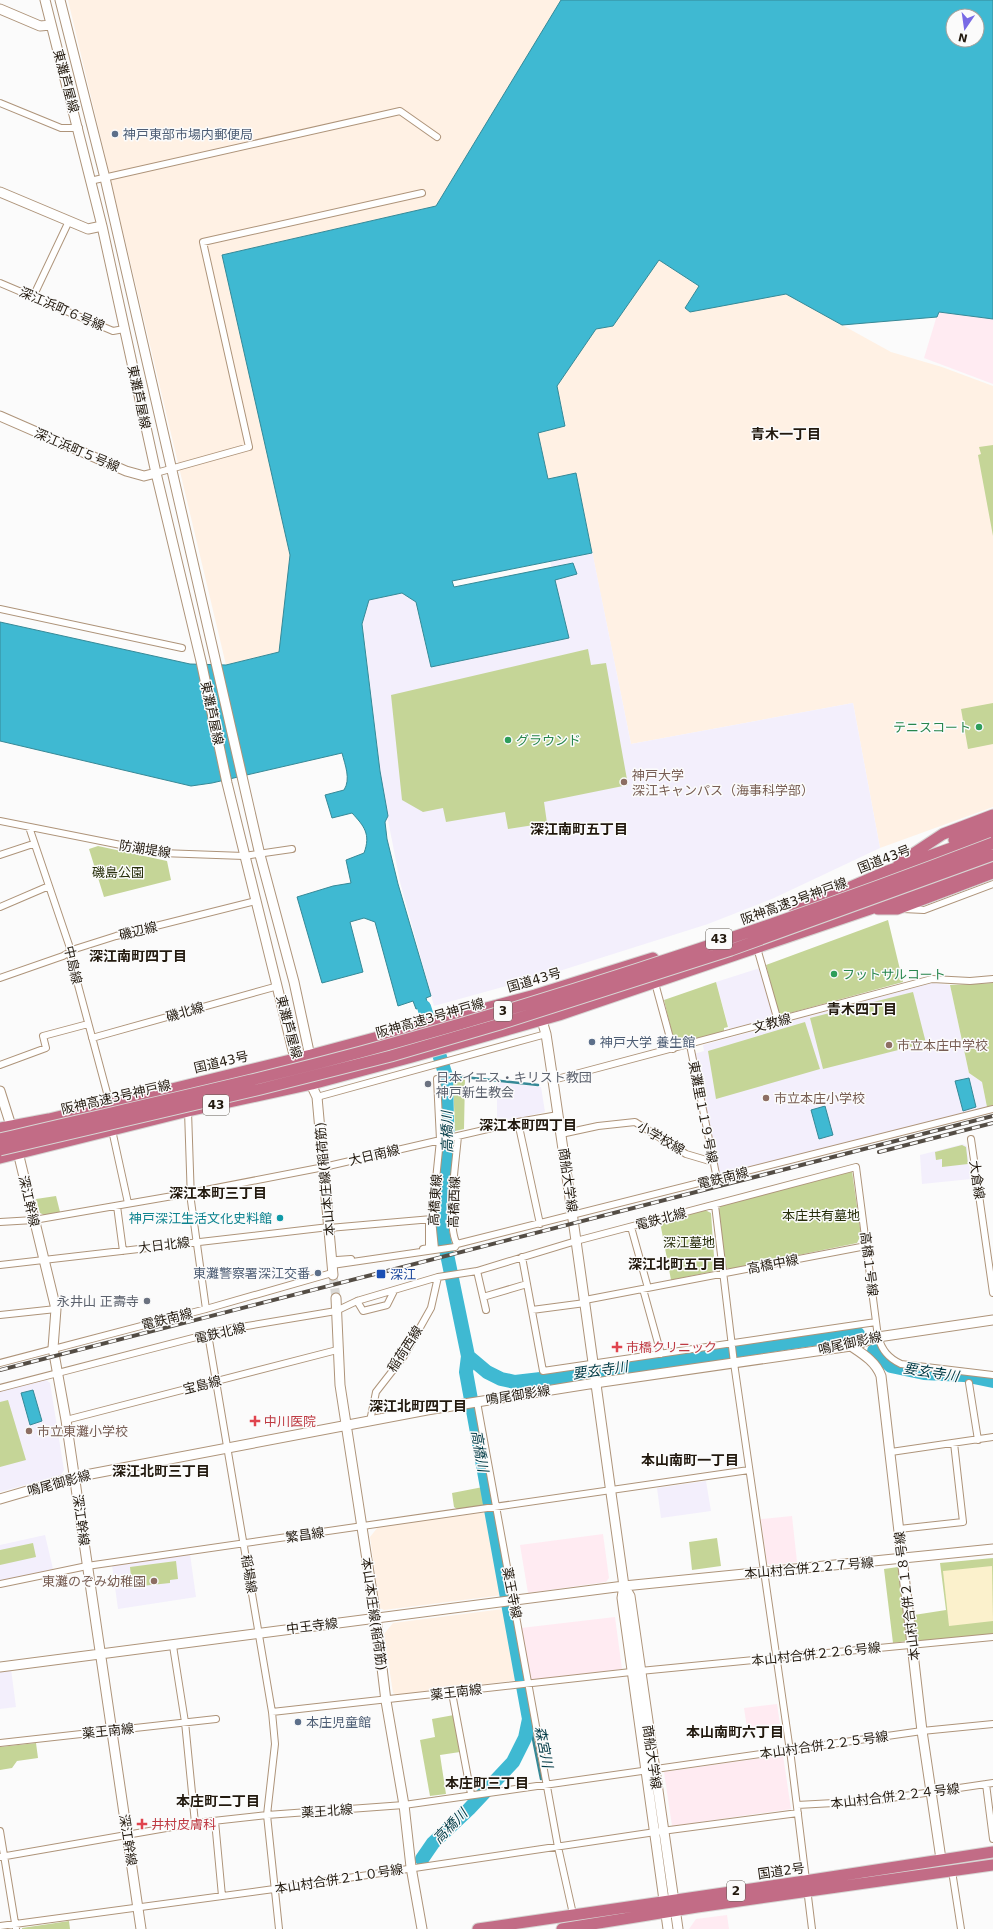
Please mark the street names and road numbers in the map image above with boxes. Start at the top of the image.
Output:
street label: 東灘芦屋線 [50,48,82,114]
street label: 深江浜町６号線 [17,284,107,334]
street label: 東灘芦屋線 [125,364,153,430]
street label: 深江浜町５号線 [32,425,122,475]
street label: 東灘芦屋線 [198,680,226,746]
street label: 防潮堤線 [118,838,172,860]
street label: 国道43号 [855,842,913,876]
street label: 阪神高速3号神戸線 [739,875,849,927]
street label: 磯辺線 [117,919,159,943]
road number: 43 [706,929,732,949]
street label: 中島線 [61,944,85,986]
street label: 国道43号 [505,965,563,995]
street label: 東灘芦屋線 [273,994,305,1060]
street label: 阪神高速3号神戸線 [374,995,486,1041]
street label: 磯北線 [164,999,206,1025]
road number: 3 [494,1001,512,1021]
street label: 文教線 [751,1011,793,1035]
street label: 国道43号 [192,1048,250,1076]
street label: 東灘里１１９号線 [686,1060,720,1164]
street label: 阪神高速3号神戸線 [60,1077,172,1117]
road number: 43 [203,1095,229,1115]
street label: 小学校線 [635,1119,687,1157]
street label: 本山本庄線(稲荷筋) [313,1121,337,1237]
street label: 大日南線 [347,1142,401,1168]
street label: 商船大学線 [556,1147,580,1213]
street label: 大倉線 [967,1160,987,1200]
street label: 電鉄南線 [696,1164,750,1192]
street label: 深江幹線 [16,1174,42,1228]
street label: 高橋東線 [426,1174,444,1226]
street label: 高橋西線 [446,1176,462,1228]
street label: 電鉄北線 [634,1205,688,1233]
street label: 高橋１号線 [858,1231,880,1297]
street label: 大日北線 [137,1234,191,1256]
street label: 高橋中線 [746,1252,800,1276]
street label: 電鉄南線 [140,1305,194,1333]
street label: 電鉄北線 [193,1320,247,1346]
street label: 稲荷西線 [385,1323,425,1375]
street label: 鳴尾御影線 [817,1329,883,1357]
street label: 宝島線 [181,1373,223,1397]
street label: 鳴尾御影線 [485,1383,551,1407]
street label: 鳴尾御影線 [26,1467,92,1499]
street label: 深江幹線 [70,1493,92,1547]
street label: 繁昌線 [285,1525,325,1545]
street label: 本山村合併２１８号線 [892,1531,922,1661]
street label: 稲場線 [239,1554,259,1594]
street label: 本山村合併２２７号線 [744,1555,874,1581]
street label: 本山本庄線(稲荷筋) [359,1556,389,1672]
street label: 薬王寺線 [500,1566,524,1620]
street label: 中王寺線 [285,1615,339,1637]
street label: 本山村合併２２６号線 [751,1640,881,1668]
street label: 薬王南線 [429,1681,483,1703]
street label: 薬王南線 [81,1721,135,1741]
street label: 商船大学線 [640,1724,664,1790]
street label: 本山村合併２２５号線 [759,1729,889,1761]
street label: 本山村合併２２４号線 [830,1781,960,1811]
street label: 薬王北線 [301,1802,353,1820]
street label: 深江幹線 [117,1813,139,1867]
street label: 国道2号 [757,1860,805,1882]
street label: 本山村合併２１０号線 [274,1861,404,1897]
road number: 2 [727,1881,745,1901]

